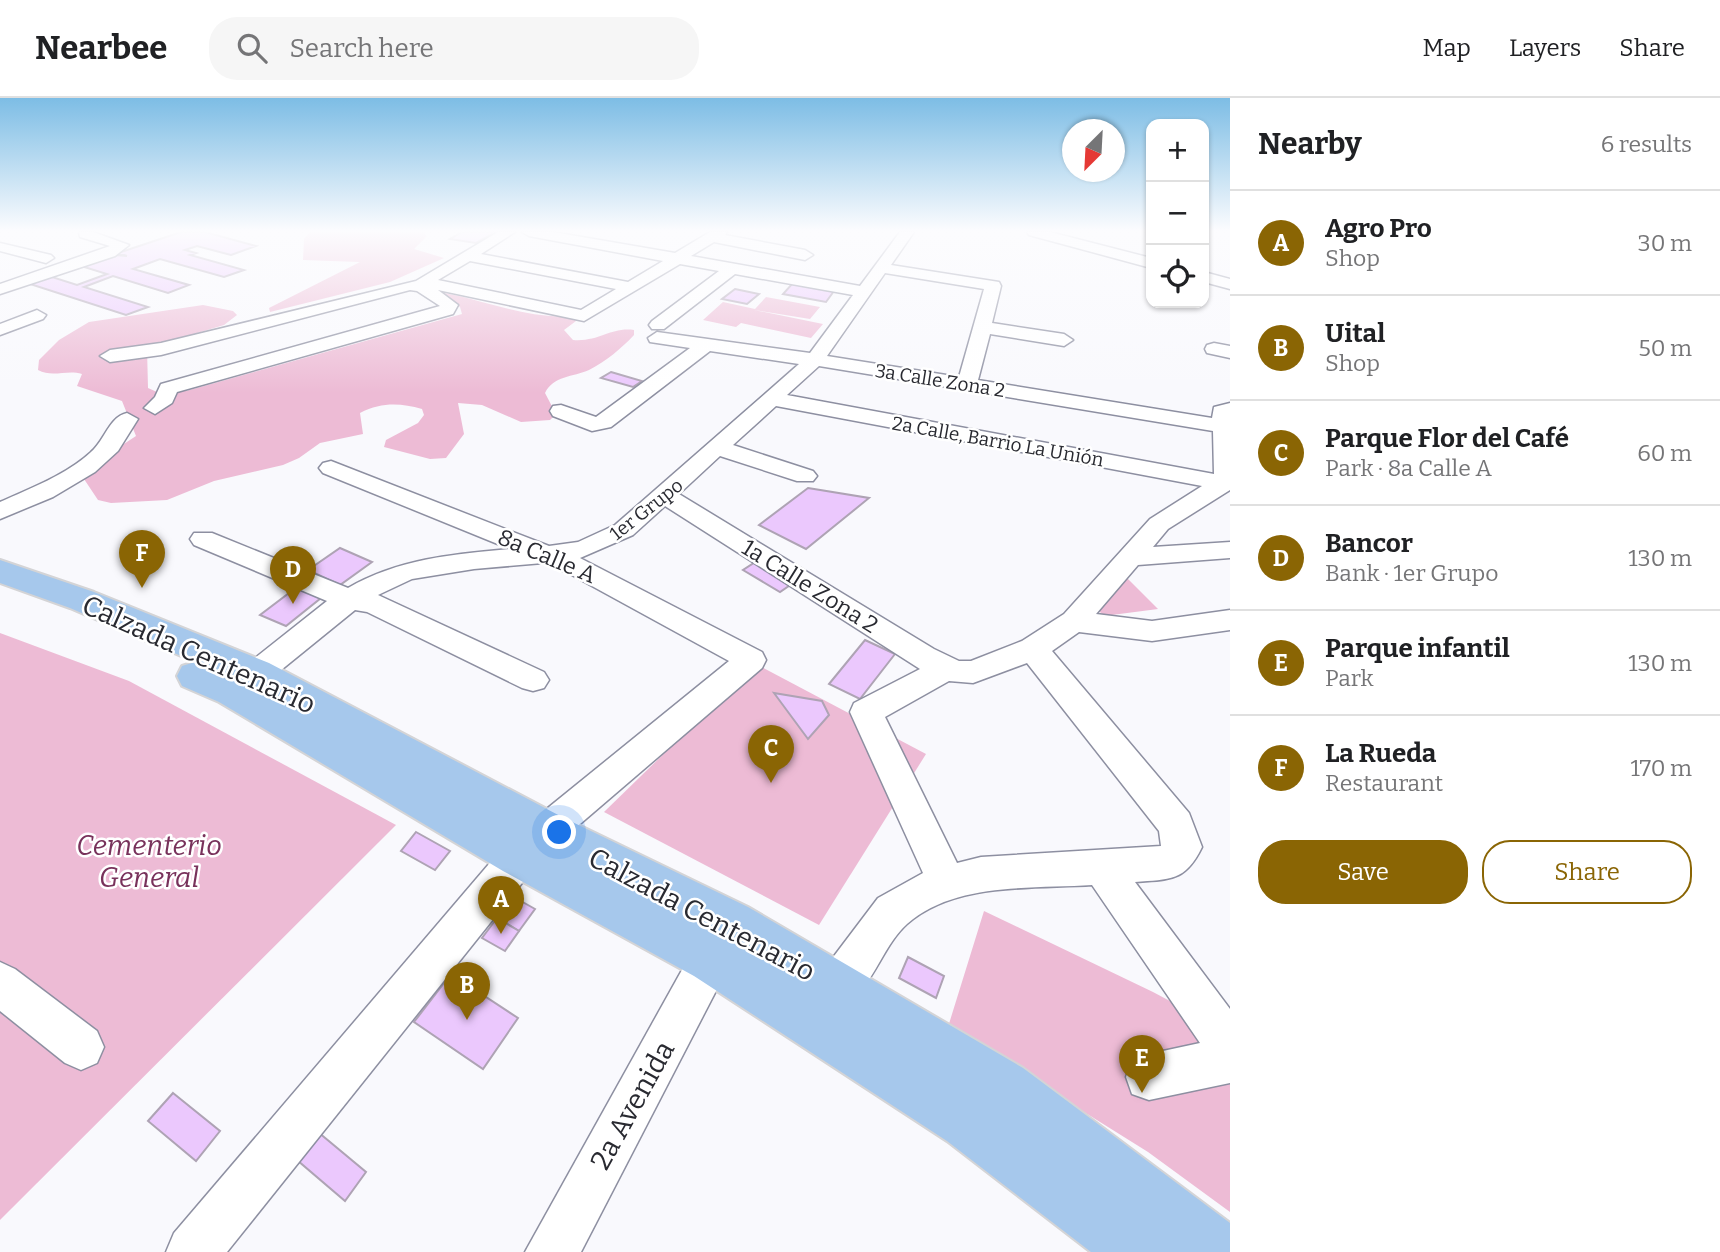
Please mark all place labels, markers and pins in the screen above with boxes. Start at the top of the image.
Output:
pin: F [119,530,165,588]
pin: D [270,546,316,604]
pin: C [748,725,794,783]
pin: A [478,876,524,934]
pin: B [444,962,490,1020]
pin: E [1119,1035,1165,1093]

